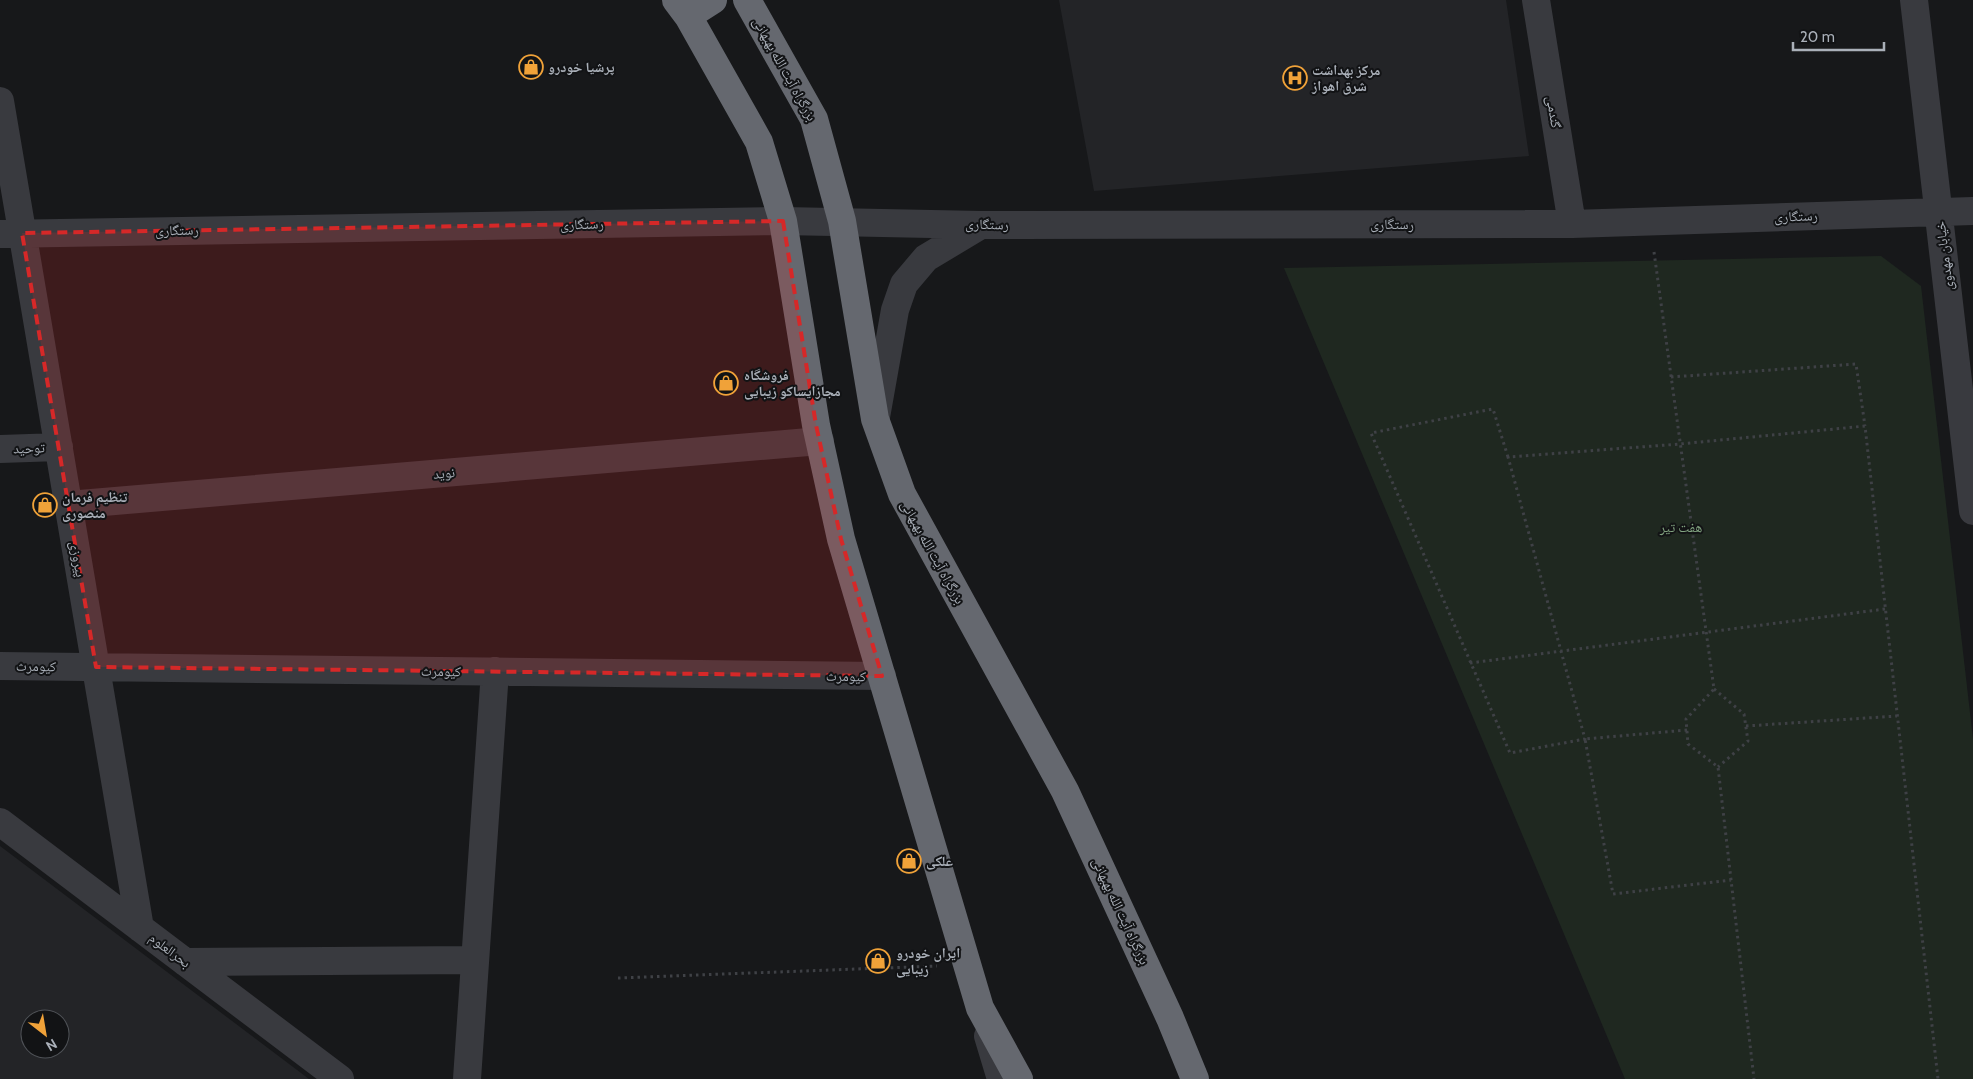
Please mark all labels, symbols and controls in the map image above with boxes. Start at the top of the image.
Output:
street label: بزرگراه آیت الله بهبهانی [749,14,821,124]
scale bar [1793,20,1884,52]
text: 20 m [1800,28,1835,46]
shop icon: پرشيا خودرو [518,54,544,80]
place label: پرشيا خودرو [548,58,615,76]
place label: مرکز بهداشت شرق اهواز [1311,61,1380,95]
hospital icon: مرکز بهداشت شرق اهواز [1282,65,1308,91]
street label: گندمی [1543,95,1565,130]
street label: رستگاری [1774,206,1818,226]
street label: رستگاری [560,215,604,233]
street label: رستگاری [965,215,1009,233]
street label: رستگاری [1370,215,1414,233]
street label: خیابان مهدوی [1931,220,1957,292]
street label: رستگاری [155,221,199,239]
place label: فروشگاه مجازایساکو زیبایی [744,366,841,400]
shop icon: فروشگاه مجازایساکو زیبایی [713,370,739,396]
street label: توحید [13,438,45,458]
street label: نوید [432,463,456,483]
place label: تنظیم فرمان منصوری [62,488,128,522]
shop icon: تنظیم فرمان منصوری [32,492,58,518]
street label: بزرگراه آیت الله بهبهانی [897,497,969,607]
park label: هفت تیر [1659,518,1702,536]
street label: پیروزی [66,540,90,579]
street label: کیومرث [16,657,56,675]
street label: کیومرث [421,662,461,680]
street label: کیومرث [826,667,866,685]
shop icon: علکی [896,848,922,874]
place label: علکی [926,852,953,870]
street label: بزرگراه آیت الله بهبهانی [1088,855,1154,968]
street label: بحرالعلوم [145,928,195,972]
place label: ایران خودرو زیبایی [896,944,960,978]
shop icon: ایران خودرو زیبایی [865,948,891,974]
north arrow [20,1009,70,1059]
text: N [43,1035,61,1055]

